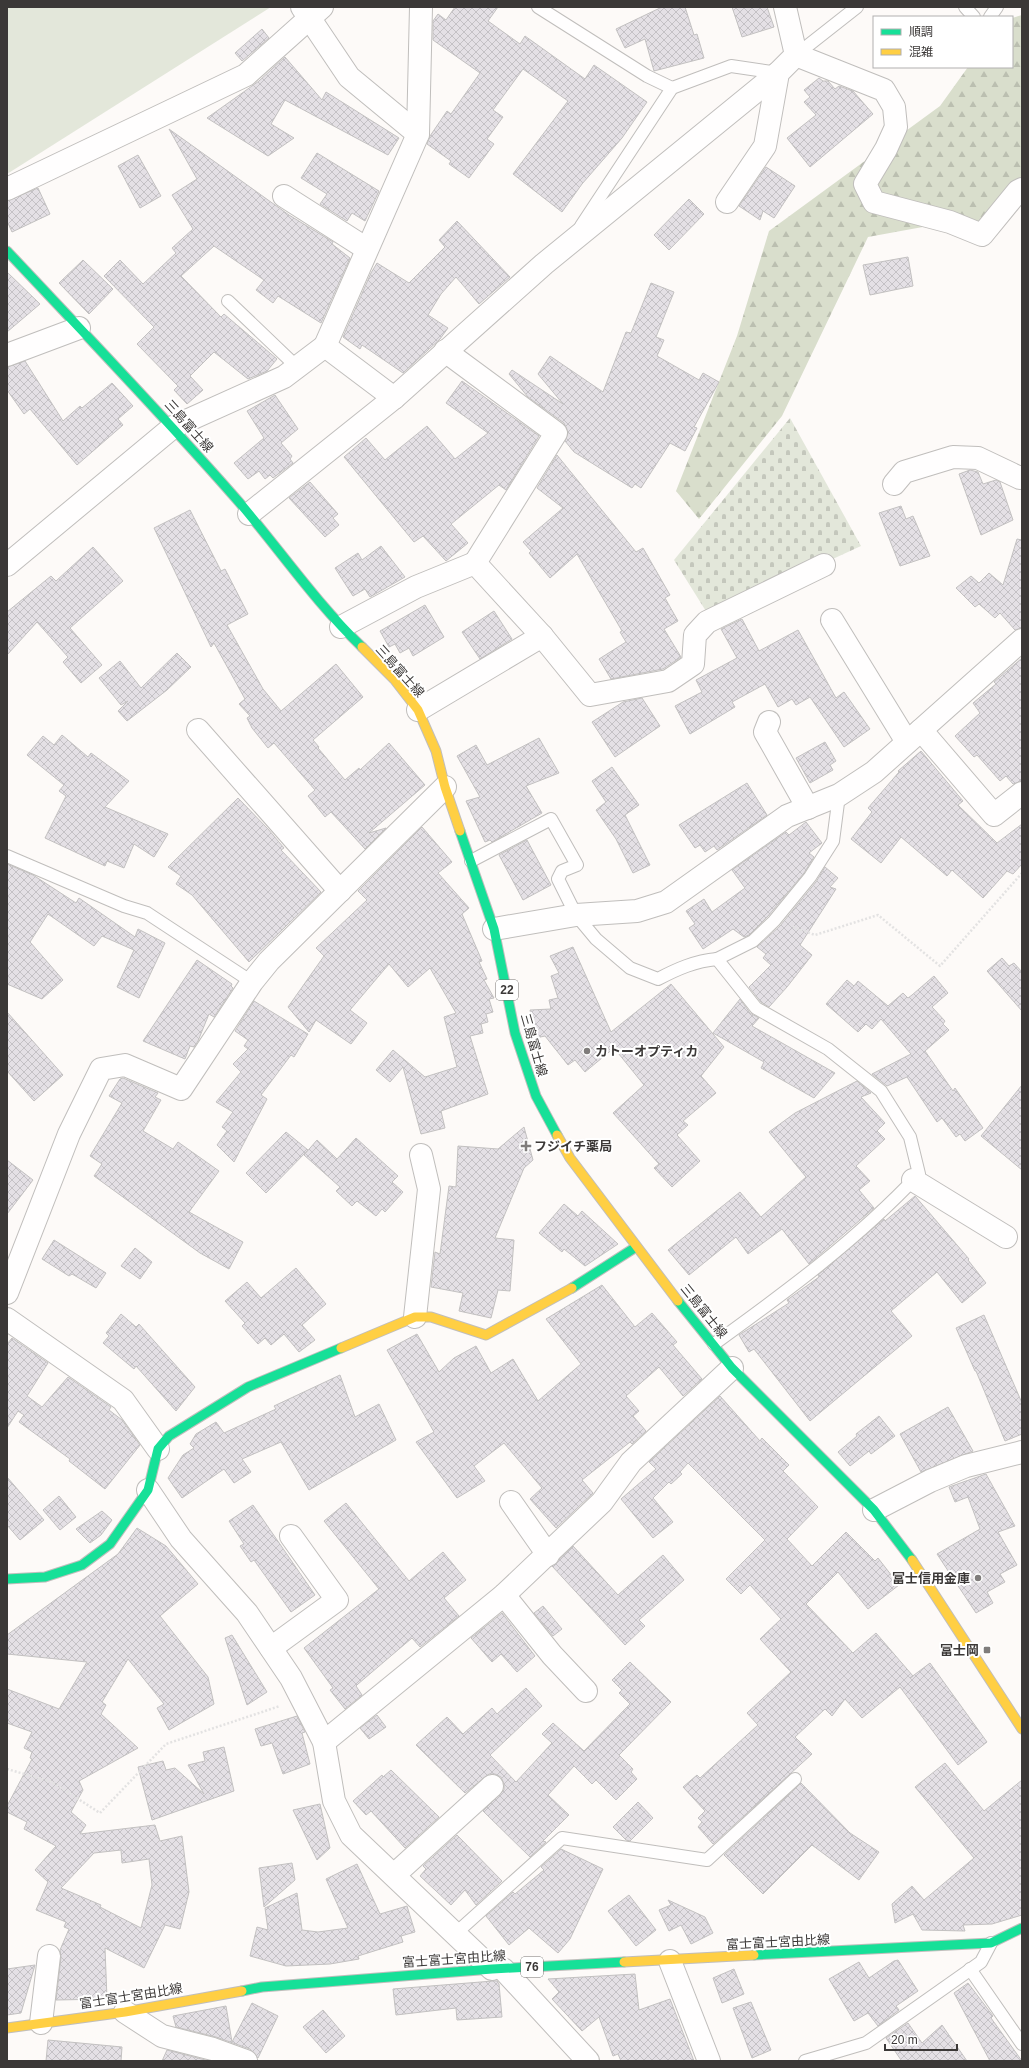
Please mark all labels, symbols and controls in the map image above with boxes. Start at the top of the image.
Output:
legend [873,16,1013,68]
text: 順調 [909,25,933,39]
text: 混雑 [909,45,933,59]
street label: 三島富士線 [162,397,216,455]
street label: 三島富士線 [373,642,427,700]
road number: 22 [496,980,518,1000]
street label: 三島富士線 [518,1012,550,1078]
place label: カトーオプティカ [595,1044,698,1059]
marker: カトーオプティカ [582,1046,592,1056]
place label: フジイチ薬局 [534,1139,612,1154]
marker: フジイチ薬局 [521,1141,531,1151]
street label: 三島富士線 [678,1281,730,1341]
place label: 富士信用金庫 [892,1571,970,1586]
marker: 富士信用金庫 [973,1573,983,1583]
place label: 富士岡 [940,1643,979,1658]
marker: 富士岡 [982,1645,992,1655]
street label: 富士富士宮由比線 [726,1932,830,1952]
street label: 富士富士宮由比線 [402,1948,506,1970]
road number: 76 [521,1957,543,1977]
street label: 富士富士宮由比線 [78,1980,184,2012]
scale bar [885,2026,957,2052]
text: 20 m [891,2033,918,2047]

